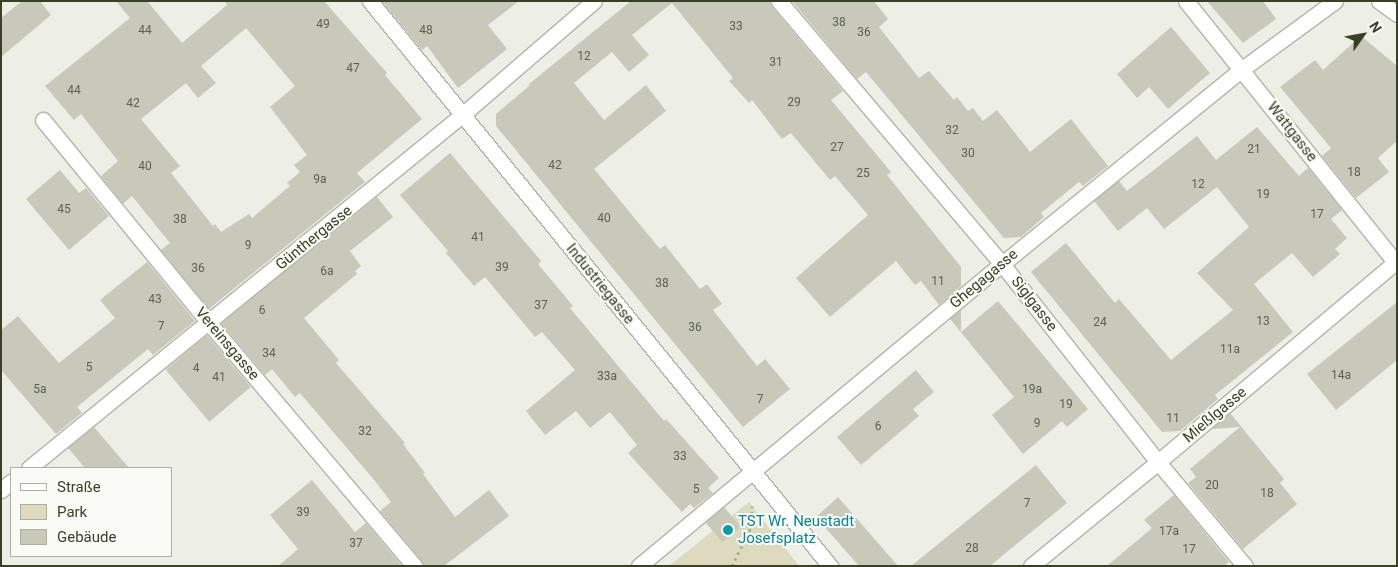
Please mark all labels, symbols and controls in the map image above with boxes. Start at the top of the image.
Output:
north arrow [1338,10,1388,60]
house number: 38 [832,16,846,30]
house number: 49 [316,18,330,32]
text: N [1366,19,1385,35]
house number: 33 [729,20,743,34]
house number: 44 [138,24,152,38]
house number: 48 [419,24,433,38]
house number: 36 [857,26,871,40]
house number: 12 [577,50,591,64]
house number: 31 [769,56,783,70]
house number: 47 [346,62,360,76]
house number: 44 [67,84,81,98]
house number: 29 [787,96,801,110]
house number: 42 [126,97,140,111]
street label: Wattgasse [1263,98,1321,166]
house number: 32 [945,124,959,138]
house number: 27 [830,141,844,155]
house number: 21 [1247,143,1261,157]
house number: 30 [961,147,975,161]
house number: 42 [548,159,562,173]
house number: 40 [138,160,152,174]
house number: 18 [1347,166,1361,180]
house number: 25 [856,167,870,181]
house number: 9a [313,173,327,187]
house number: 12 [1191,178,1205,192]
house number: 19 [1256,188,1270,202]
street label: Günthergasse [272,202,356,274]
house number: 45 [57,203,71,217]
house number: 17 [1310,208,1324,222]
house number: 40 [597,212,611,226]
house number: 38 [173,213,187,227]
house number: 41 [471,231,485,245]
house number: 9 [245,239,251,253]
street label: Industriegasse [562,240,638,328]
street label: Ghegagasse [946,245,1022,313]
house number: 39 [495,261,509,275]
house number: 36 [191,262,205,276]
house number: 6a [320,265,334,279]
street label: Siglgasse [1007,273,1061,335]
house number: 11 [931,275,945,289]
house number: 38 [655,277,669,291]
house number: 43 [148,293,162,307]
house number: 37 [534,299,548,313]
street label: Vereinsgasse [191,304,263,384]
house number: 6 [259,304,265,318]
house number: 13 [1256,315,1270,329]
house number: 24 [1093,316,1107,330]
house number: 7 [158,320,164,334]
house number: 36 [688,321,702,335]
house number: 11a [1220,343,1240,357]
house number: 34 [262,347,276,361]
house number: 5 [86,361,92,375]
house number: 4 [193,362,199,376]
house number: 14a [1331,369,1351,383]
house number: 33a [597,370,617,384]
house number: 41 [212,371,226,385]
house number: 5a [33,383,47,397]
house number: 19a [1022,383,1042,397]
street label: Mießlgasse [1180,383,1250,447]
house number: 7 [757,393,763,407]
house number: 19 [1059,398,1073,412]
house number: 11 [1166,412,1180,426]
house number: 9 [1034,417,1040,431]
house number: 6 [875,420,881,434]
house number: 32 [358,425,372,439]
house number: 33 [673,450,687,464]
legend [10,467,172,557]
text: Straße [57,478,101,496]
house number: 20 [1205,479,1219,493]
house number: 5 [693,483,699,497]
house number: 18 [1260,487,1274,501]
house number: 7 [1024,497,1030,511]
text: Park [57,503,87,521]
house number: 39 [296,506,310,520]
place label: TST Wr. Neustadt Josefsplatz [738,512,855,547]
marker: TST Wr. Neustadt Josefsplatz [722,524,734,536]
house number: 17a [1159,525,1179,539]
text: Gebäude [57,528,116,546]
house number: 37 [349,537,363,551]
house number: 28 [965,542,979,556]
house number: 17 [1182,543,1196,557]

